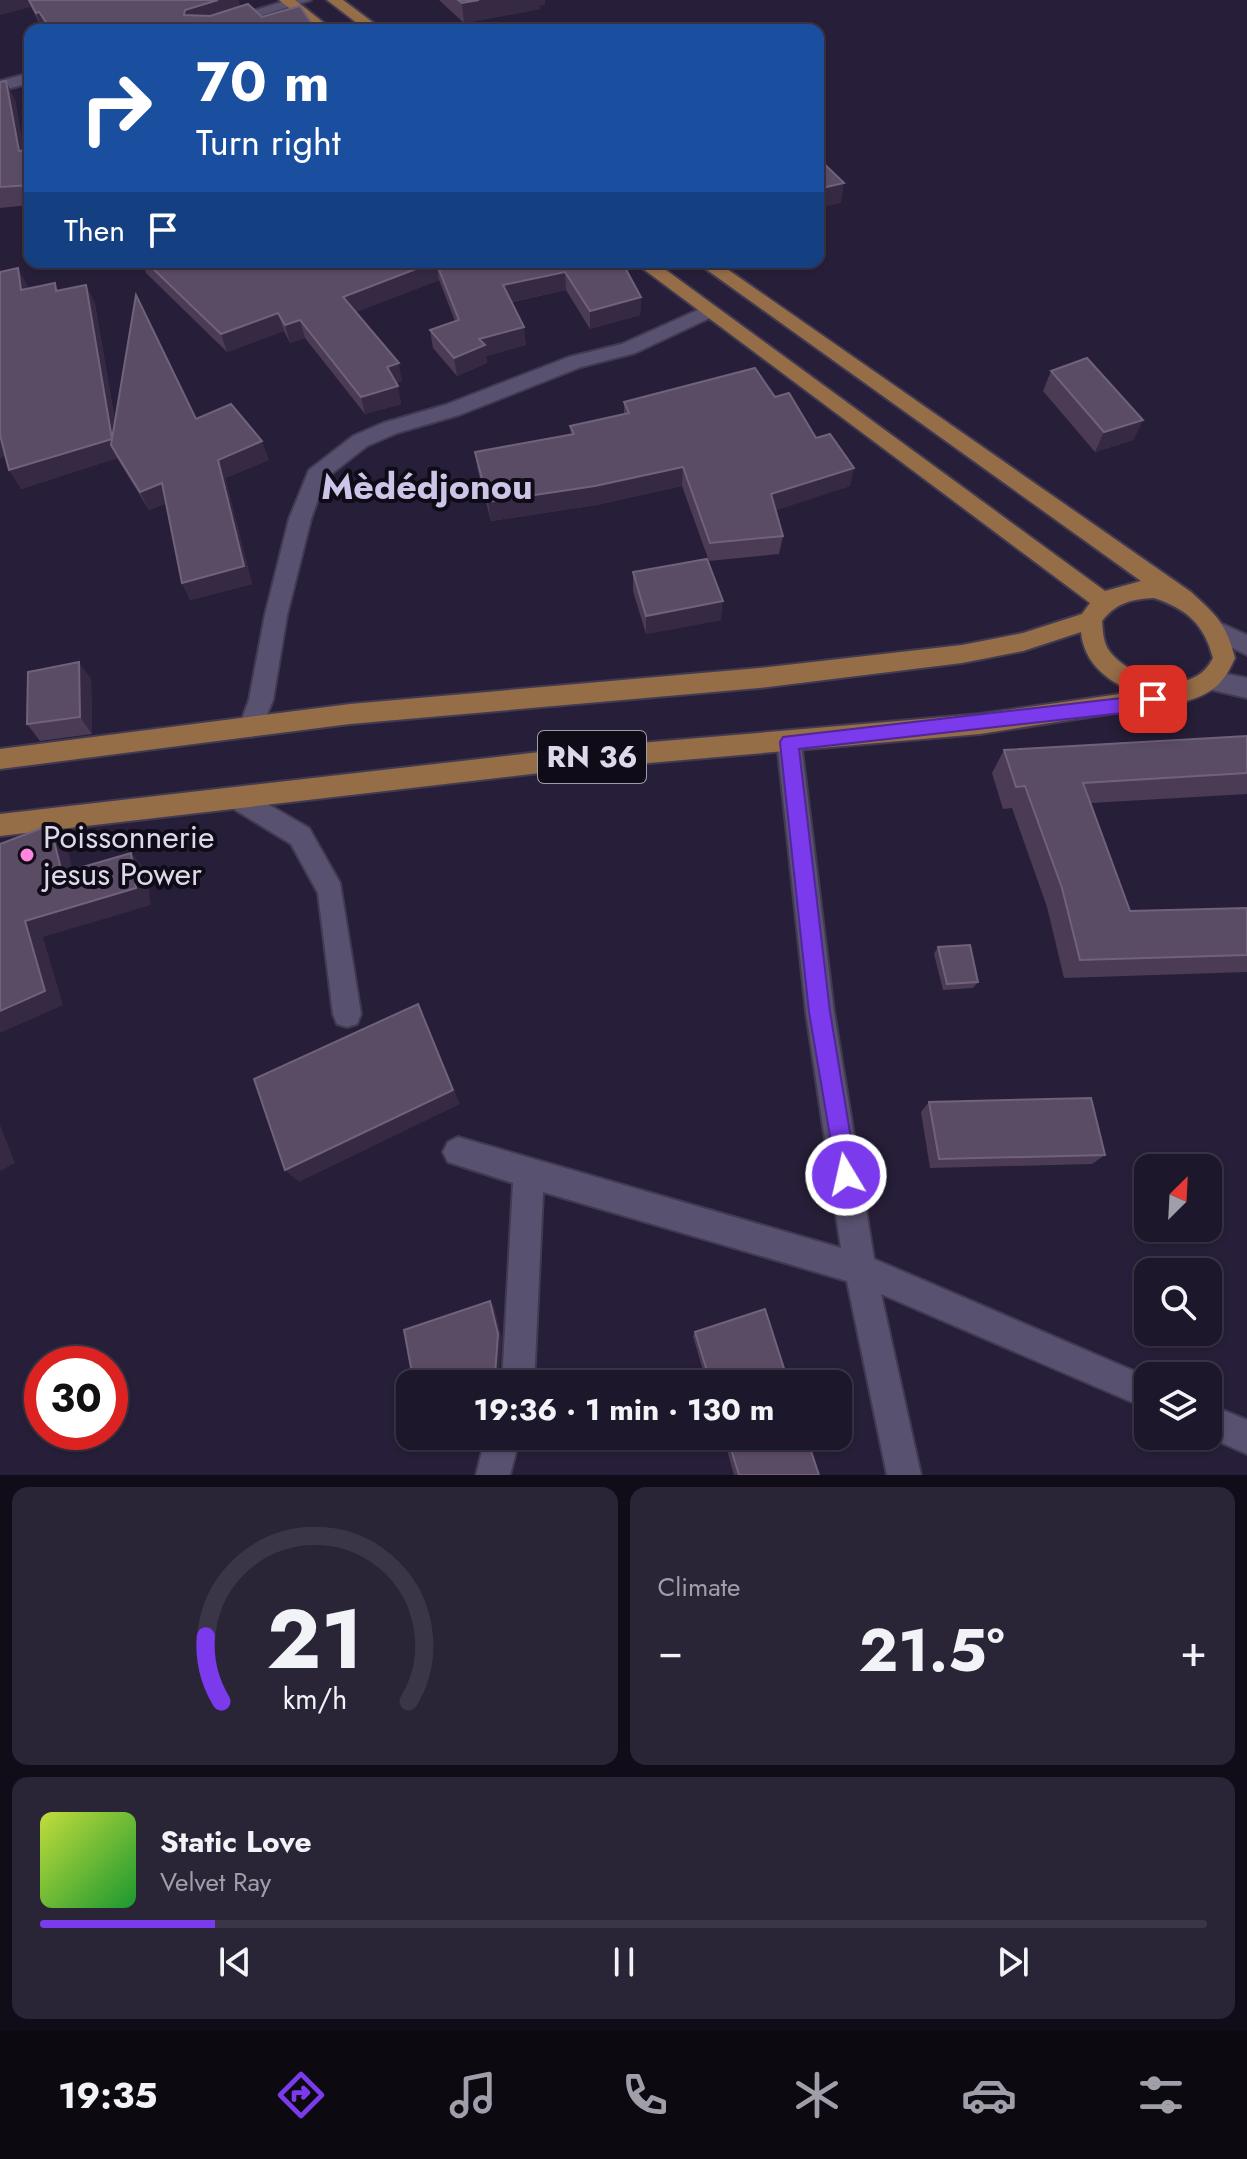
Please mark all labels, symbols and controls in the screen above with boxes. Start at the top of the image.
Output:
text: 70 m [196,41,330,122]
icon: right [64,56,168,160]
text: Turn right [196,116,341,168]
icon: arrive [141,208,185,252]
text: Then [64,209,125,252]
district label: Mèdédjonou [321,460,533,512]
pin [1119,665,1187,733]
icon: arrive [1131,677,1175,721]
road number: RN 36 [538,731,646,783]
place label: Poissonnerie jesus Power [41,814,215,897]
marker: Poissonnerie jesus Power [18,846,36,864]
position arrow [804,1133,888,1217]
north arrow [1134,1154,1222,1242]
map controls [1134,1154,1222,1450]
button: search [1134,1258,1222,1346]
speed limit sign: 30 [24,1346,128,1450]
button: layers [1134,1362,1222,1450]
text: 19:36 · 1 min · 130 m [474,1388,774,1431]
text: Climate [658,1568,740,1606]
text: 21 [266,1579,363,1699]
text: 21.5° [859,1607,1005,1694]
text: − [658,1619,683,1683]
text: + [1180,1619,1207,1683]
text: km/h [282,1678,347,1720]
text: Static Love [160,1820,312,1863]
text: Velvet Ray [160,1863,271,1901]
icon: previous [213,1940,257,1984]
icon: pause [602,1940,646,1984]
icon: next [991,1940,1035,1984]
icon: directions [273,2067,329,2123]
icon: music [445,2067,501,2123]
icon: phone [617,2067,673,2123]
icon: climate [789,2067,845,2123]
icon: car [961,2067,1017,2123]
icon: filters [1133,2067,1189,2123]
text: 19:35 [58,2069,158,2121]

